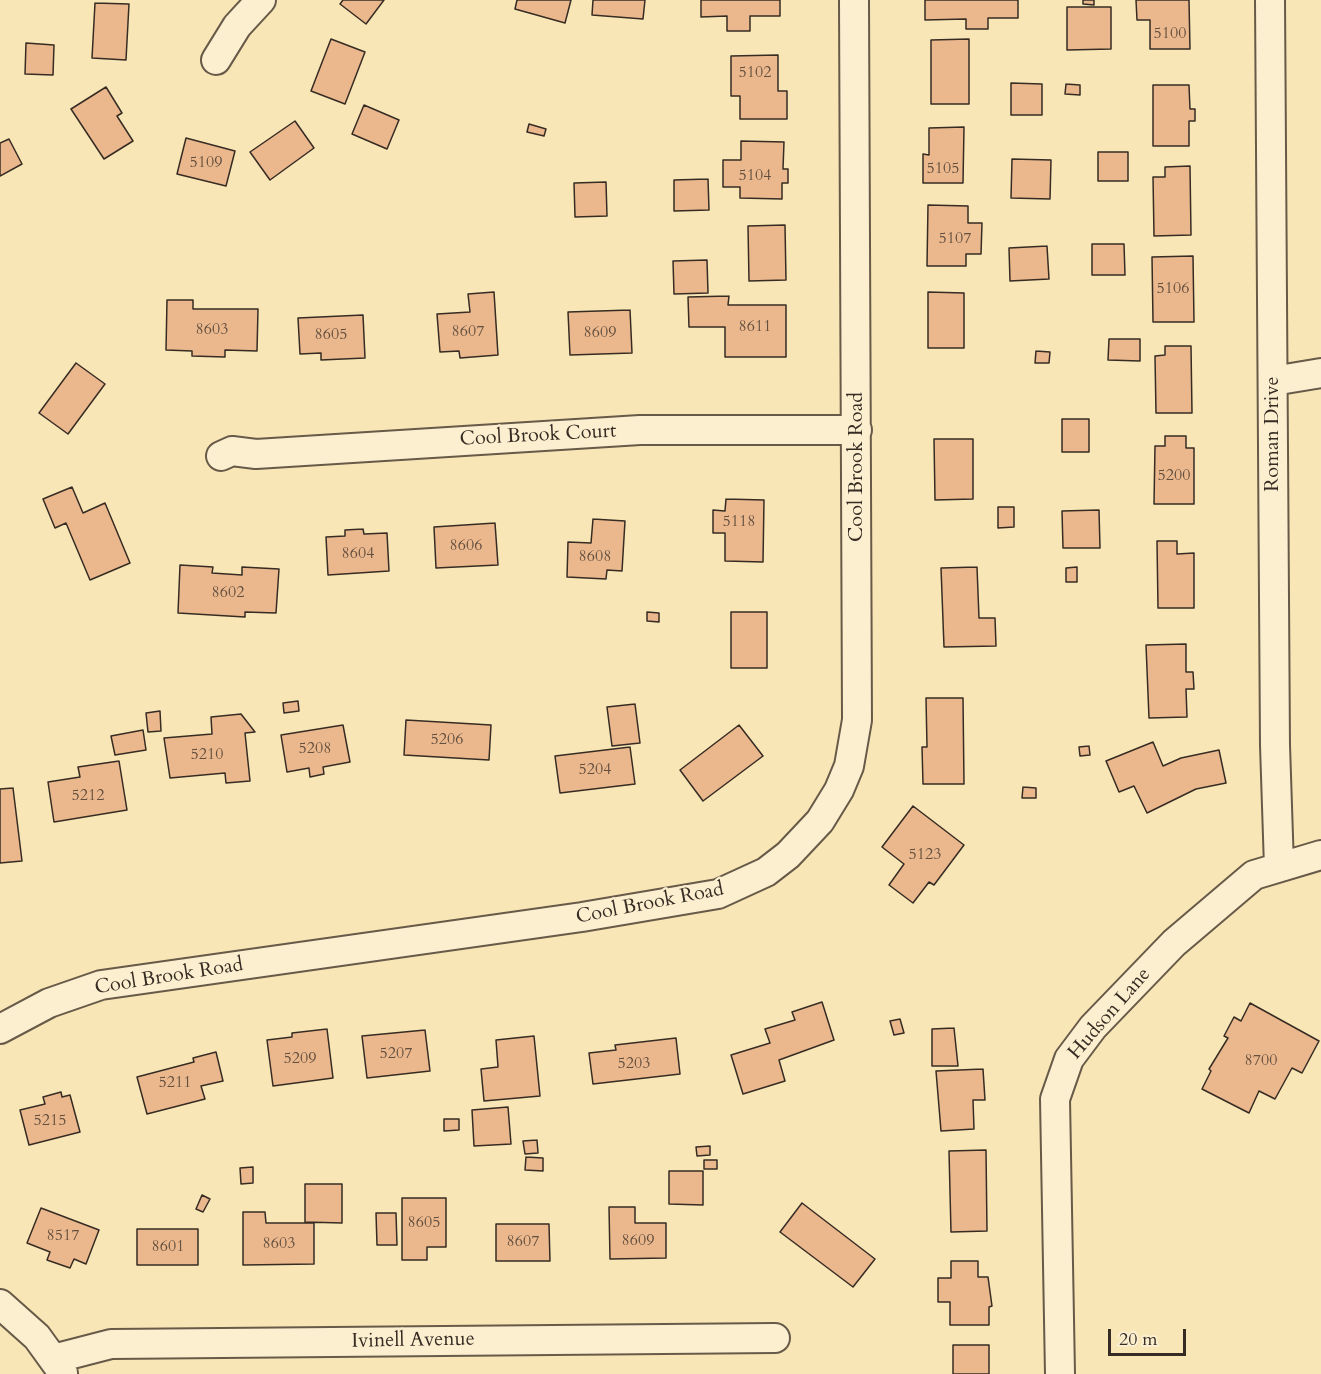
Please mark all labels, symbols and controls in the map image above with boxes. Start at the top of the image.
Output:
house number: 5100 [1154,24,1186,44]
house number: 5102 [739,63,771,83]
house number: 5109 [190,153,222,173]
house number: 5105 [927,159,959,179]
house number: 5104 [739,166,771,186]
house number: 5107 [939,229,971,249]
house number: 5106 [1157,279,1189,299]
house number: 8611 [739,317,771,337]
house number: 8603 [196,320,228,340]
house number: 8607 [452,322,484,342]
house number: 8609 [584,323,616,343]
house number: 8605 [315,325,347,345]
street label: Roman Drive [1261,376,1285,492]
street label: Cool Brook Road [845,392,869,542]
street label: Cool Brook Court [459,420,617,452]
house number: 5200 [1158,466,1190,486]
house number: 5118 [723,512,755,532]
house number: 8606 [450,536,482,556]
house number: 8604 [342,544,374,564]
house number: 8608 [579,547,611,567]
house number: 8602 [212,583,244,603]
house number: 5206 [431,730,463,750]
house number: 5208 [299,739,331,759]
house number: 5210 [191,745,223,765]
house number: 5204 [579,760,611,780]
house number: 5212 [72,786,104,806]
house number: 5123 [909,845,941,865]
street label: Cool Brook Road [574,878,726,930]
street label: Cool Brook Road [93,953,245,1001]
street label: Hudson Lane [1064,963,1156,1065]
house number: 5207 [380,1044,412,1064]
house number: 5209 [284,1049,316,1069]
house number: 8700 [1245,1051,1277,1071]
house number: 5203 [618,1054,650,1074]
house number: 5211 [159,1073,191,1093]
house number: 5215 [34,1111,66,1131]
house number: 8605 [408,1213,440,1233]
house number: 8517 [47,1226,79,1246]
house number: 8609 [622,1231,654,1251]
house number: 8607 [507,1232,539,1252]
house number: 8603 [263,1234,295,1254]
house number: 8601 [152,1237,184,1257]
scale bar [1111,1317,1189,1355]
text: 20 m [1119,1327,1158,1352]
street label: Ivinell Avenue [351,1328,475,1354]

